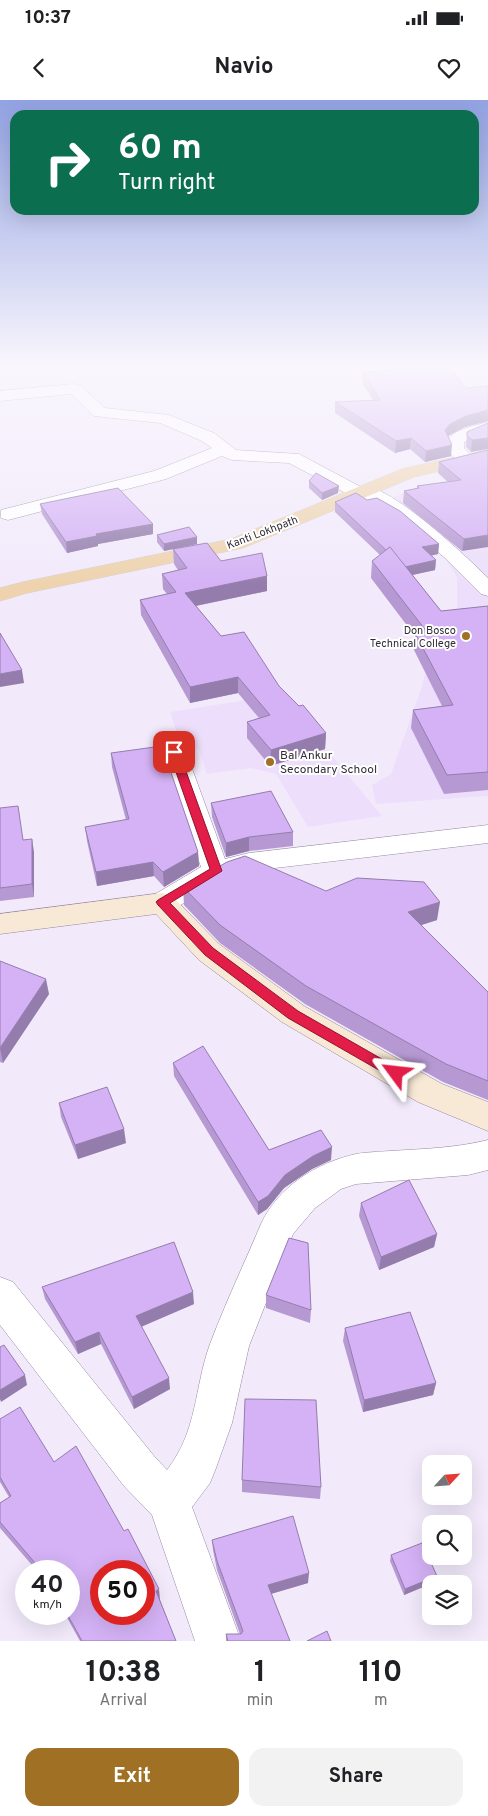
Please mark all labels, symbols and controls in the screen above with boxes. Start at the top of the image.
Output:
text: 10:37 [25,6,71,30]
icon: back [25,54,53,82]
text: Navio [215,54,273,81]
icon: heart [435,54,463,82]
text: 60 m [118,127,202,171]
icon: right [35,130,100,195]
text: Turn right [118,170,215,197]
street label: Kanti Lokhpath [225,513,300,553]
place label: Don Bosco Technical College [370,624,456,651]
marker: Don Bosco Technical College [460,630,472,642]
pin [153,731,195,773]
icon: arrive [160,738,188,766]
place label: Bal Ankur Secondary School [280,748,377,778]
marker: Bal Ankur Secondary School [264,756,276,768]
position arrow [369,1046,421,1098]
north arrow [422,1455,472,1505]
map controls [422,1455,472,1625]
button: search [422,1515,472,1565]
speed limit sign: 50 [90,1560,155,1625]
text: 40 [31,1570,64,1602]
button: layers [422,1575,472,1625]
text: km/h [33,1597,62,1613]
text: 10:38 [85,1655,161,1692]
text: 1 [254,1655,266,1692]
text: 110 [359,1655,403,1692]
text: Arrival [100,1691,147,1711]
text: min [247,1691,273,1711]
text: m [374,1691,387,1711]
button: Exit [25,1748,239,1806]
button: Share [249,1748,463,1806]

